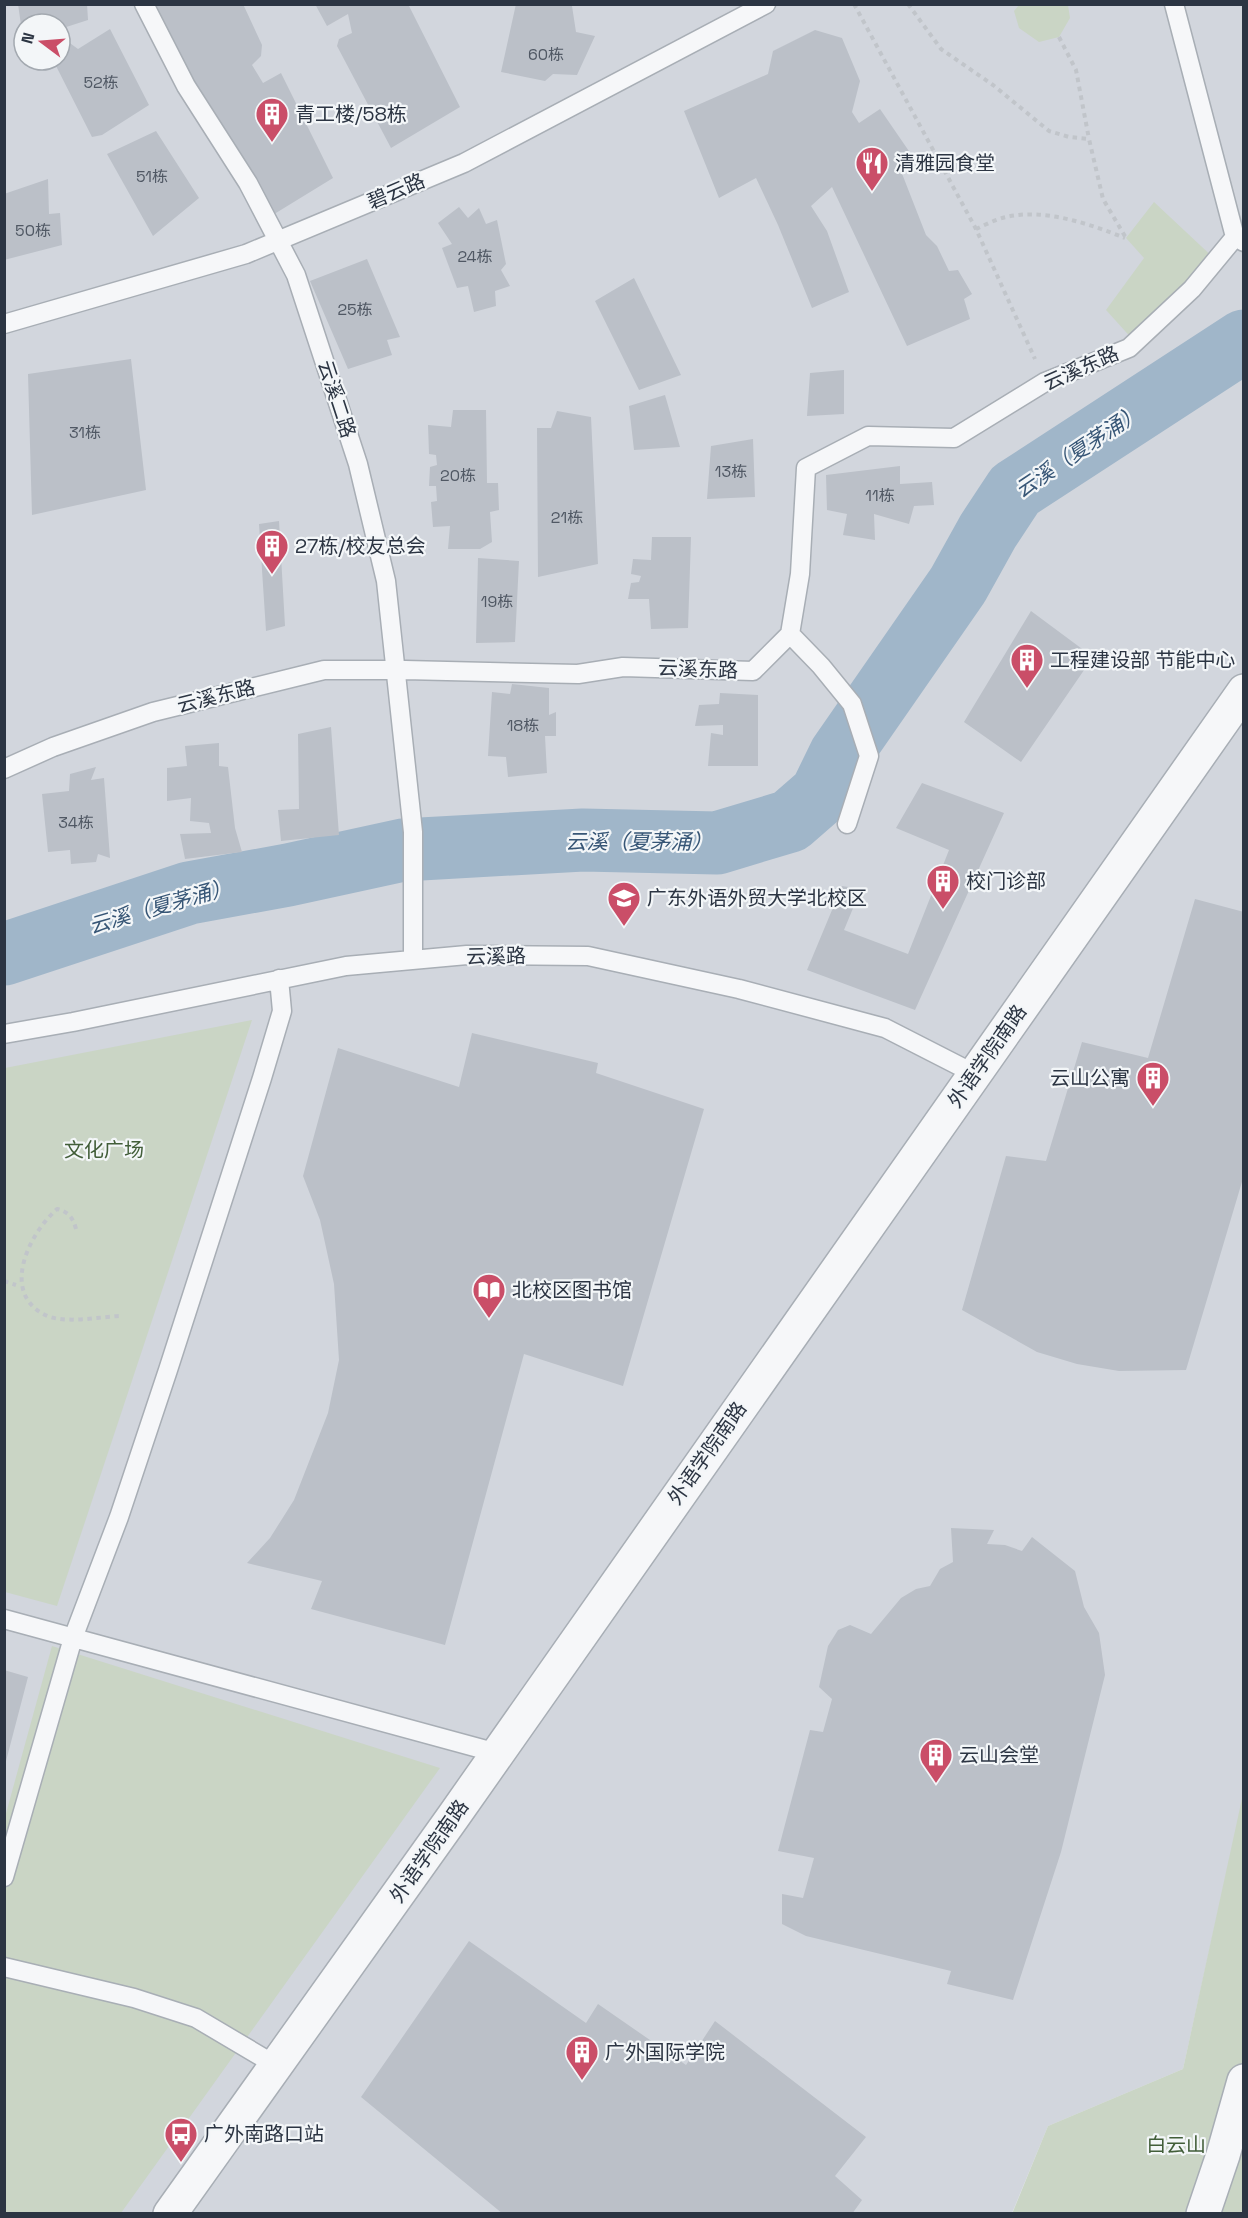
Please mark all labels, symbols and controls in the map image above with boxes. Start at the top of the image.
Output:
north arrow [12,12,72,72]
text: N [16,30,40,46]
house number: 60栋 [528,44,564,65]
house number: 52栋 [83,72,119,93]
building icon: 青工楼/58栋 [254,96,290,143]
place label: 青工楼/58栋 [295,101,407,127]
restaurant icon: 清雅园食堂 [854,145,890,192]
place label: 清雅园食堂 [895,150,995,176]
house number: 51栋 [136,166,168,187]
street label: 碧云路 [363,167,429,215]
house number: 50栋 [15,220,51,241]
house number: 24栋 [457,246,493,267]
house number: 25栋 [337,299,373,320]
street label: 云溪东路 [1039,340,1123,396]
street label: 云溪二路 [312,357,362,441]
water label: 云溪（夏茅涌） [1010,399,1146,503]
house number: 31栋 [69,422,101,443]
house number: 13栋 [715,461,747,482]
house number: 20栋 [440,465,476,486]
house number: 11栋 [865,485,895,506]
house number: 21栋 [551,507,583,528]
building icon: 27栋/校友总会 [254,528,290,575]
place label: 27栋/校友总会 [295,533,426,559]
house number: 19栋 [481,591,513,612]
building icon: 工程建设部 节能中心 [1009,642,1045,689]
place label: 工程建设部 节能中心 [1050,647,1235,673]
street label: 云溪东路 [658,655,738,683]
street label: 云溪东路 [174,674,258,718]
house number: 18栋 [507,715,539,736]
house number: 34栋 [58,812,94,833]
water label: 云溪（夏茅涌） [566,828,713,855]
building icon: 校门诊部 [925,863,961,910]
place label: 校门诊部 [966,868,1046,894]
water label: 云溪（夏茅涌） [86,873,234,939]
school or university icon: 广东外语外贸大学北校区 [606,880,642,927]
place label: 广东外语外贸大学北校区 [647,885,867,911]
street label: 云溪路 [466,942,526,970]
street label: 外语学院南路 [942,999,1032,1113]
building icon: 云山公寓 [1135,1060,1171,1107]
place label: 云山公寓 [1050,1065,1130,1091]
park label: 文化广场 [64,1137,144,1163]
library icon: 北校区图书馆 [471,1272,507,1319]
place label: 北校区图书馆 [512,1277,632,1303]
street label: 外语学院南路 [662,1396,752,1510]
building icon: 云山会堂 [918,1737,954,1784]
place label: 云山会堂 [959,1742,1039,1768]
street label: 外语学院南路 [384,1794,474,1908]
building icon: 广外国际学院 [564,2034,600,2081]
place label: 广外国际学院 [605,2039,725,2065]
bus stop icon: 广外南路口站 [163,2116,199,2163]
place label: 广外南路口站 [204,2121,324,2147]
park label: 白云山 [1146,2132,1206,2158]

